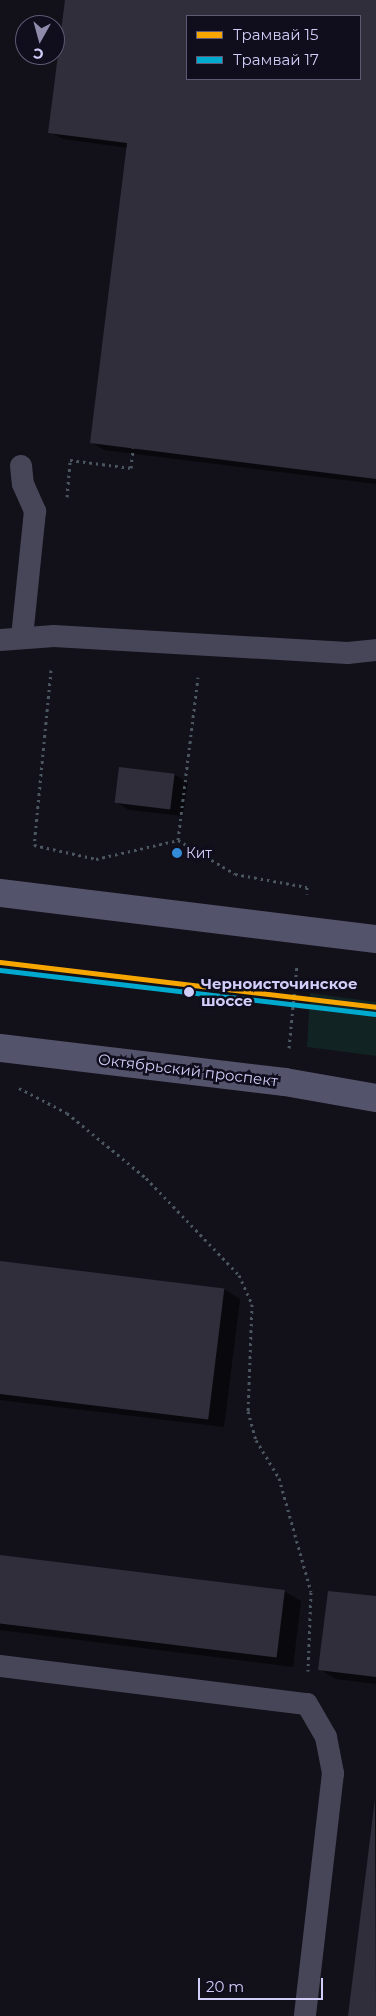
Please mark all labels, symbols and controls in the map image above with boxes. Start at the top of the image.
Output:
north arrow [15,15,65,65]
legend [186,15,361,80]
text: Трамвай 15 [233,25,318,44]
text: С [32,44,44,63]
text: Трамвай 17 [233,50,319,69]
place label: Кит [186,845,212,861]
marker: Кит [172,848,182,858]
place label: Черноисточинское шоссе [201,974,358,1009]
marker: Черноисточинское шоссе [181,984,197,1000]
street label: Октябрьский проспект [97,1050,279,1090]
scale bar [201,1968,326,2000]
text: 20 m [206,1977,244,1996]

